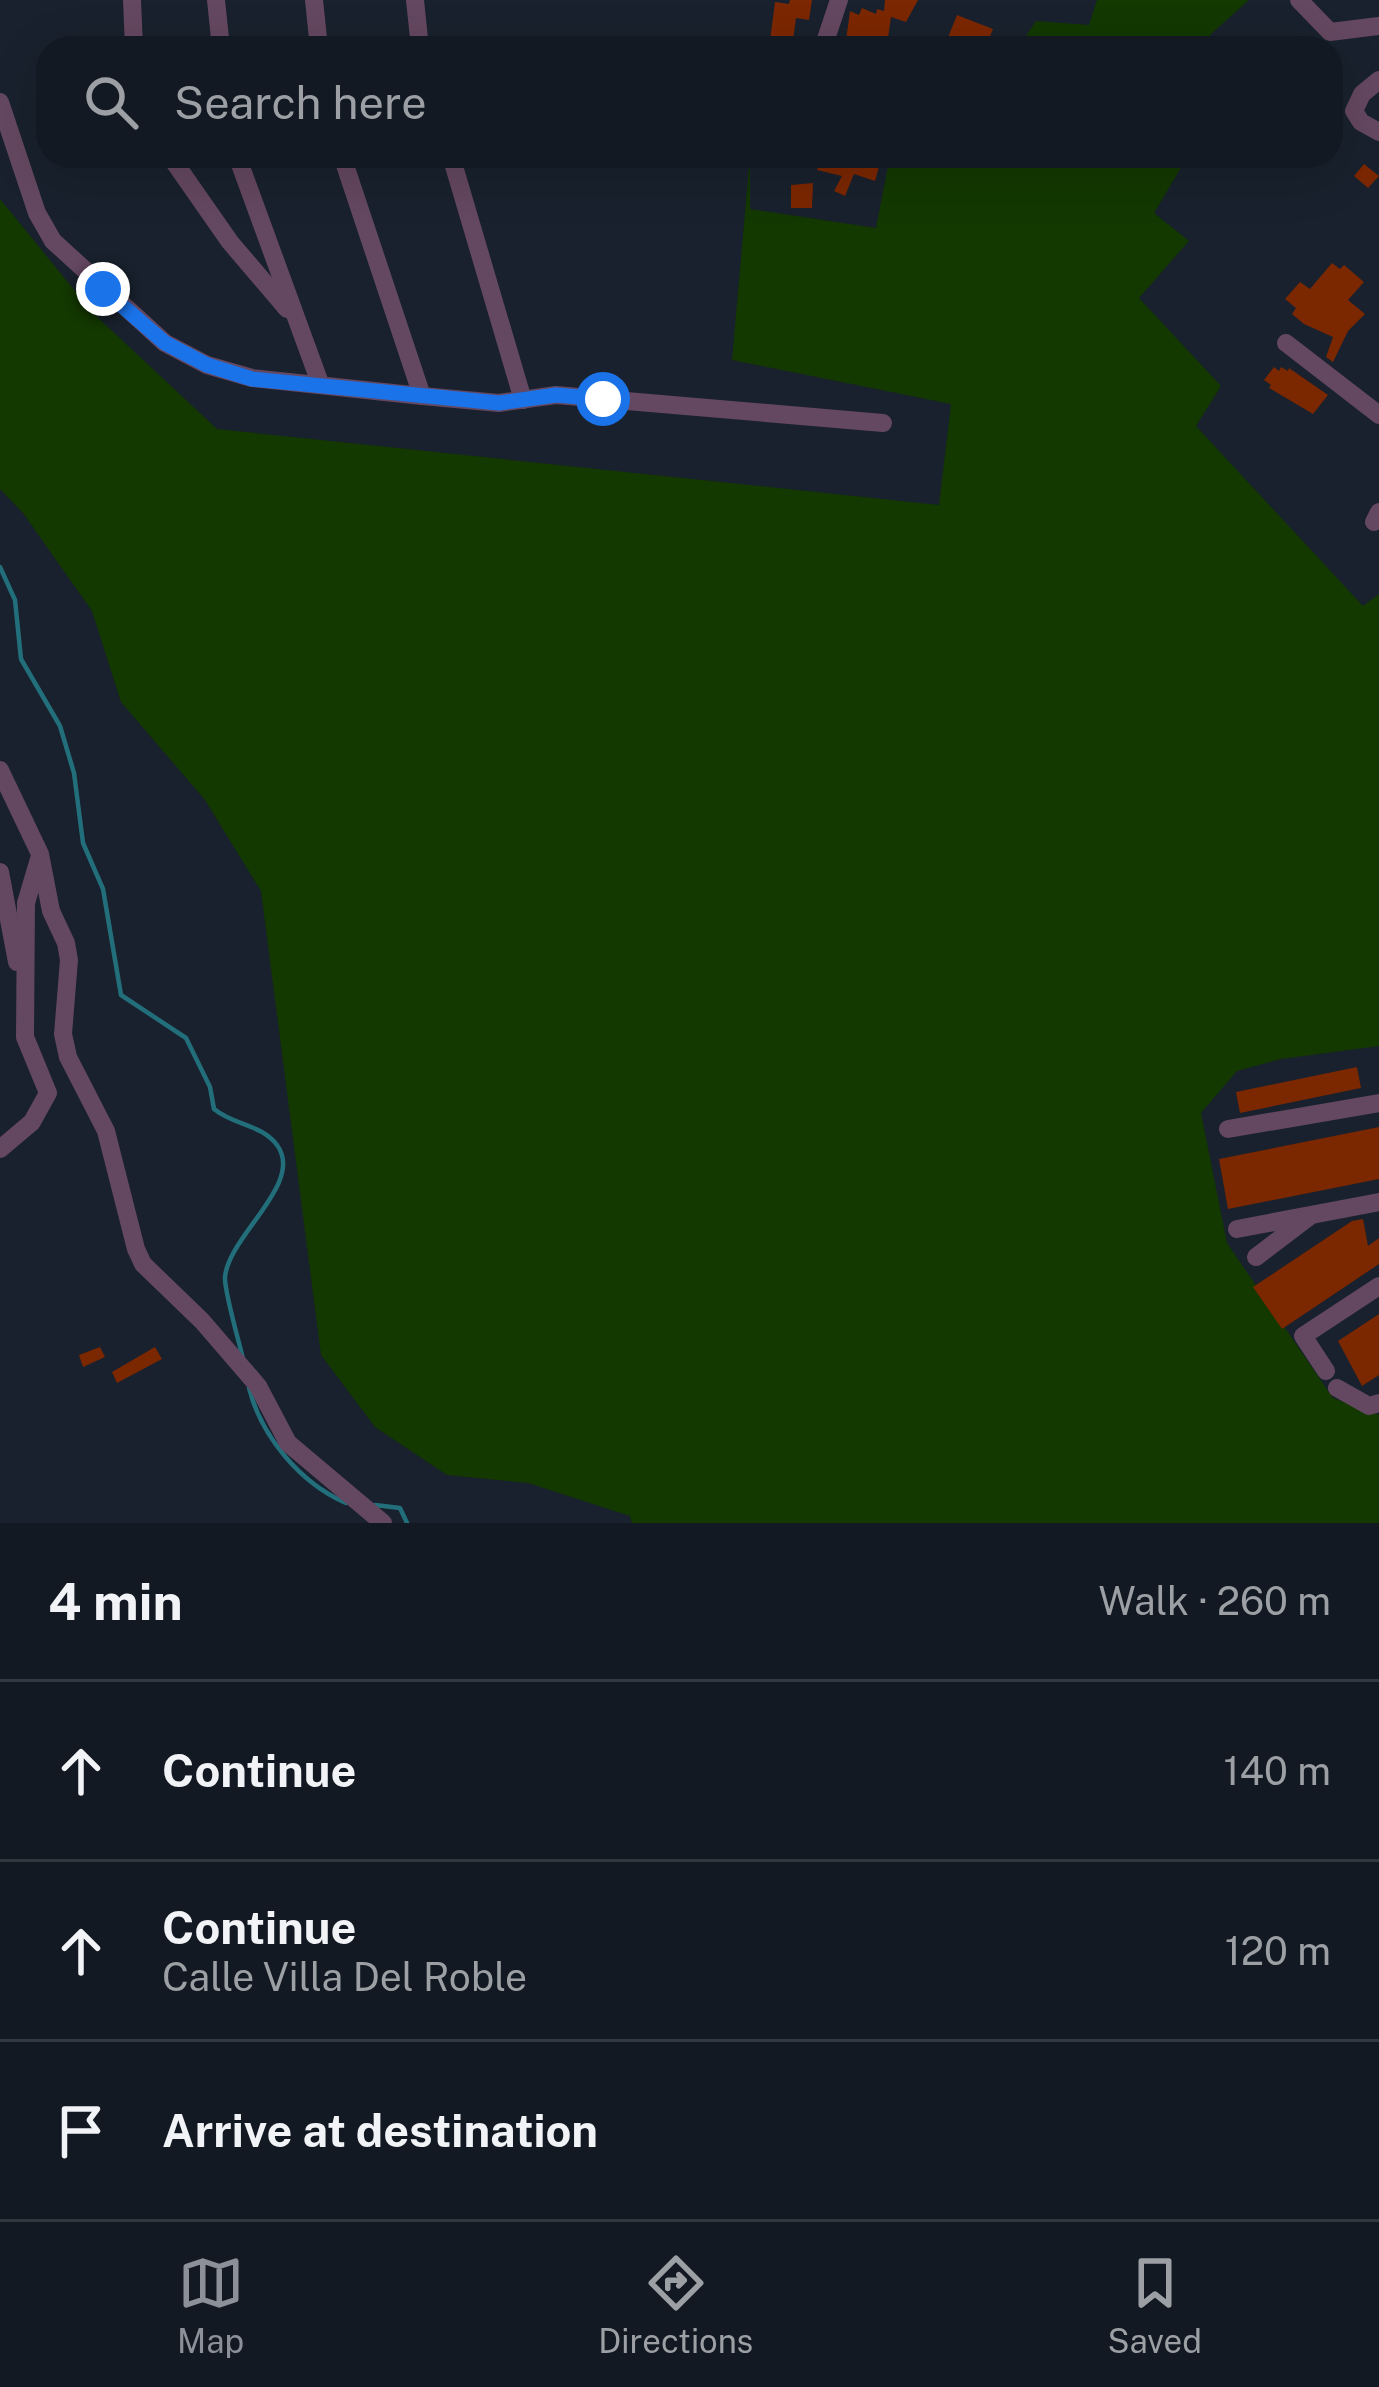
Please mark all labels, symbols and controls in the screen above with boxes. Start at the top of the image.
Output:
search box [36,36,1343,168]
icon: search [78,69,144,135]
text: Search here [174,76,427,129]
route end [76,262,130,316]
route start [576,372,630,426]
text: 4 min [48,1572,183,1631]
text: Walk · 260 m [1098,1578,1331,1624]
icon: ahead [48,1738,114,1804]
text: Continue [162,1744,356,1797]
text: 140 m [1224,1748,1331,1794]
text: Continue [162,1901,356,1954]
icon: ahead [48,1918,114,1984]
text: 120 m [1225,1928,1331,1974]
text: Calle Villa Del Roble [162,1954,527,2000]
icon: arrive [48,2098,114,2164]
text: Arrive at destination [162,2104,598,2157]
tab: Map [177,2250,244,2360]
tab: Directions [598,2250,753,2360]
tab: Saved [1108,2250,1202,2360]

